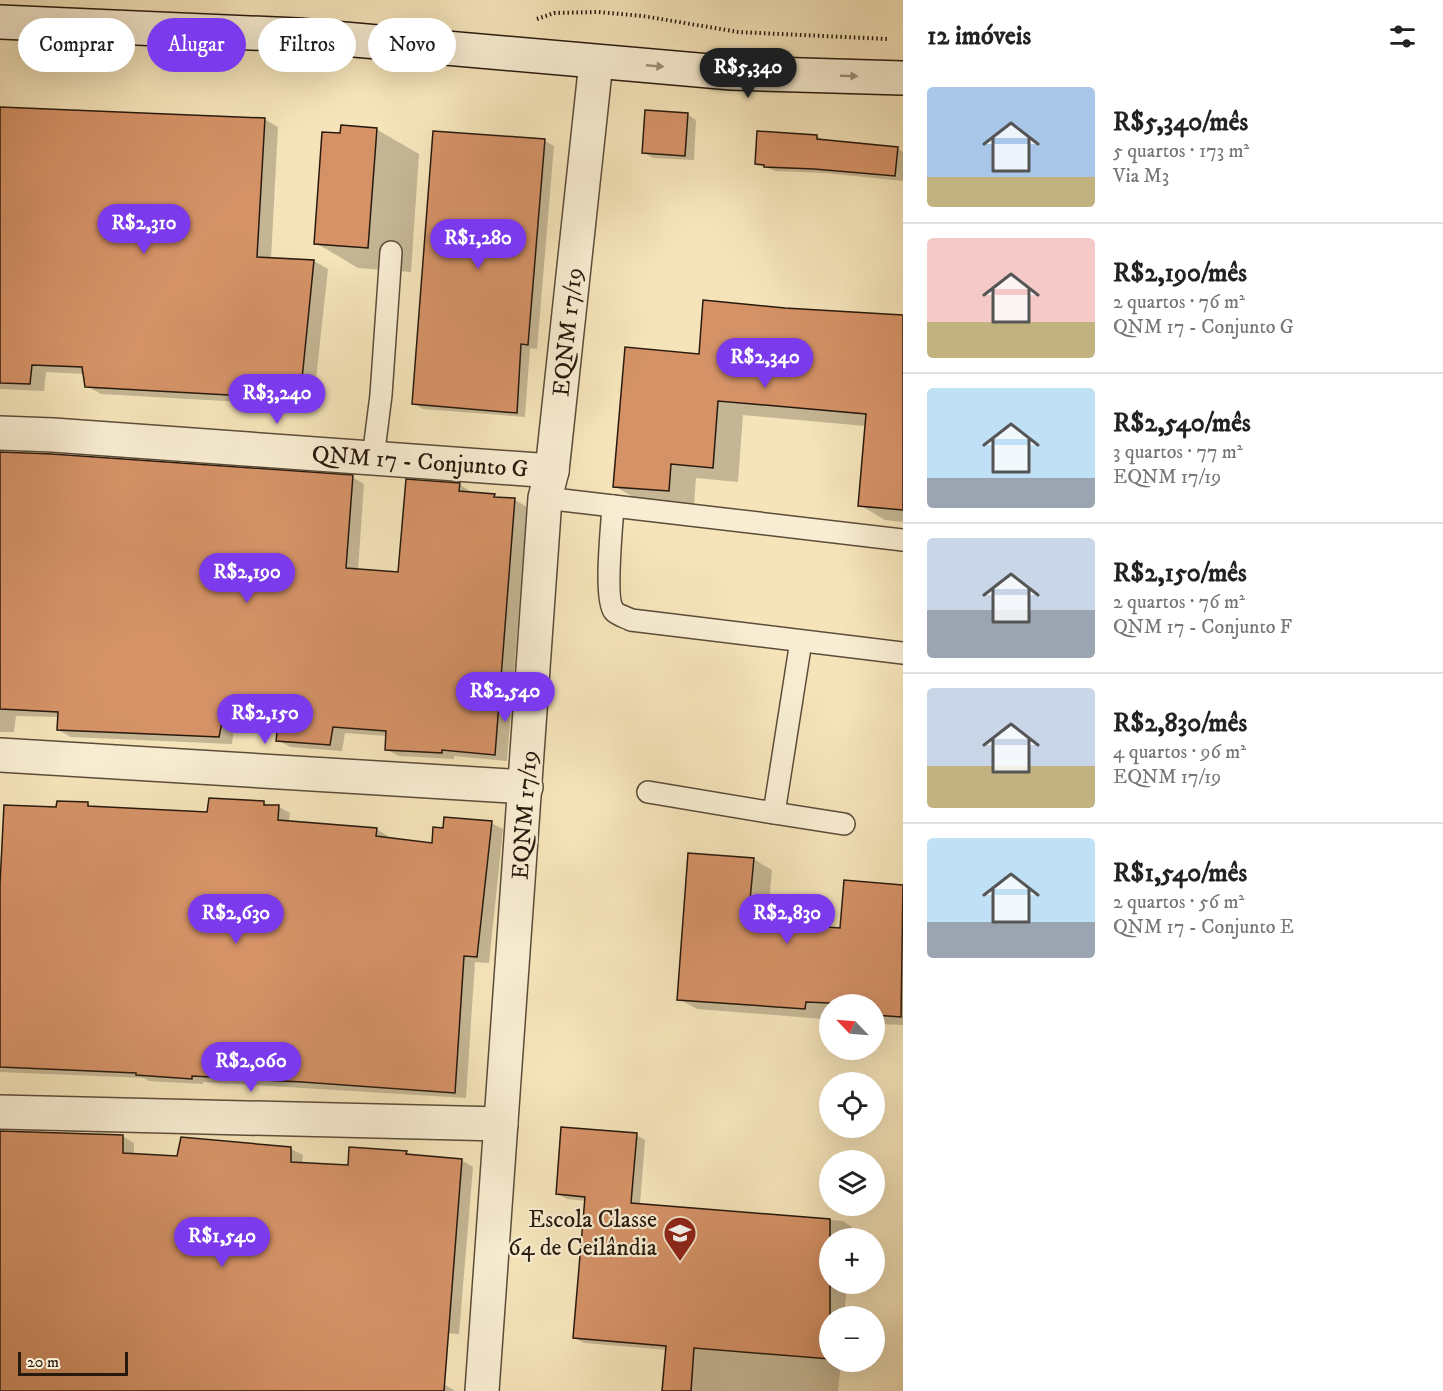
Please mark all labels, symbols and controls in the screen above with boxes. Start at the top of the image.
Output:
chip: Comprar [18,18,135,72]
chip: Alugar [147,18,246,72]
chip: Filtros [258,18,356,72]
chip: Novo [368,18,456,72]
text: 12 imóveis [927,20,1031,53]
icon: filters [1386,20,1419,53]
pin: R$5,340 [693,48,803,99]
text: R$5,340 [714,55,782,80]
one-way arrow [645,62,664,71]
one-way arrow [840,72,859,81]
text: R$5,340/mês [1113,106,1248,139]
icon: home [975,111,1047,183]
text: 5 quartos · 173 m² [1113,139,1249,164]
text: Via M3 [1113,164,1169,189]
pin: R$2,310 [89,204,199,255]
text: R$2,310 [111,211,177,236]
pin: R$1,280 [423,219,533,270]
text: R$1,280 [444,226,512,251]
text: R$2,190/mês [1113,257,1247,290]
icon: home [975,262,1047,334]
street label: EQNM 17/19 [546,266,590,398]
text: 2 quartos · 76 m² [1113,290,1245,315]
text: QNM 17 - Conjunto G [1113,315,1294,340]
pin: R$2,340 [710,338,820,389]
text: R$2,340 [730,345,800,370]
pin: R$3,240 [222,374,332,425]
text: R$3,240 [242,381,312,406]
text: R$2,540/mês [1113,407,1251,440]
icon: home [975,412,1047,484]
street label: QNM 17 - Conjunto G [311,439,529,485]
text: 3 quartos · 77 m² [1113,440,1243,465]
text: EQNM 17/19 [1113,465,1221,490]
pin: R$2,190 [192,553,302,604]
text: R$2,150/mês [1113,557,1247,590]
text: R$2,190 [213,560,281,585]
icon: home [975,562,1047,634]
text: 2 quartos · 76 m² [1113,590,1245,615]
text: QNM 17 - Conjunto F [1113,615,1292,640]
pin: R$2,540 [450,672,560,723]
text: R$2,540 [470,679,540,704]
pin: R$2,150 [210,694,320,745]
text: R$2,150 [231,701,299,726]
text: R$2,830/mês [1113,707,1247,740]
icon: home [975,712,1047,784]
text: 4 quartos · 96 m² [1113,740,1246,765]
street label: EQNM 17/19 [506,749,544,881]
text: EQNM 17/19 [1113,765,1221,790]
text: R$1,540/mês [1113,857,1247,890]
icon: home [975,862,1047,934]
text: 2 quartos · 56 m² [1113,890,1244,915]
pin: R$2,630 [181,894,291,945]
pin: R$2,830 [732,894,842,945]
text: R$2,630 [202,901,270,926]
text: R$2,830 [753,901,821,926]
text: QNM 17 - Conjunto E [1113,915,1294,940]
north arrow [819,994,885,1060]
map controls [819,994,885,1372]
pin: R$2,060 [196,1042,306,1093]
text: R$2,060 [215,1049,287,1074]
button: locate [819,1072,885,1138]
button: layers [819,1150,885,1216]
place label: Escola Classe 64 de Ceilândia [508,1205,658,1263]
school or university icon: Escola Classe 64 de Ceilândia [662,1215,698,1262]
pin: R$1,540 [167,1217,277,1268]
text: R$1,540 [188,1224,256,1249]
button: + [819,1228,885,1294]
button: − [819,1306,885,1372]
scale bar [18,1349,128,1376]
text: 20 m [27,1352,59,1372]

